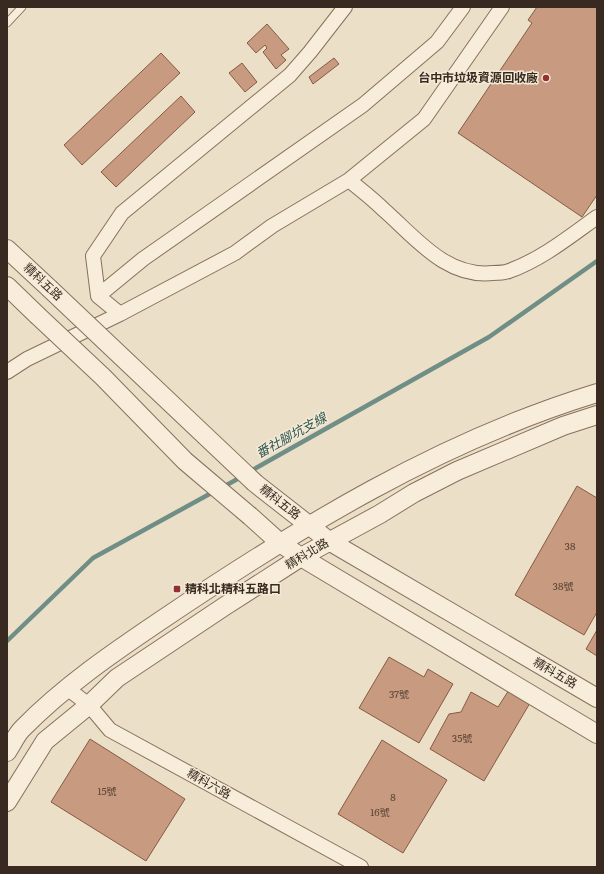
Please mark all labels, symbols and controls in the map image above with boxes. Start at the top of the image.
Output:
place label: 台中市垃圾資源回收廠 [418,68,538,86]
marker: 台中市垃圾資源回收廠 [541,73,551,83]
street label: 精科五路 [20,258,67,304]
water label: 番社腳坑支線 [252,406,331,462]
street label: 精科五路 [256,479,305,523]
street label: 精科北路 [281,533,332,573]
house number: 38 [565,538,576,553]
house number: 38號 [553,578,573,593]
place label: 精科北精科五路口 [185,579,281,597]
marker: 精科北精科五路口 [172,584,182,594]
street label: 精科五路 [530,652,581,692]
house number: 37號 [389,686,409,701]
house number: 35號 [452,730,472,745]
street label: 精科六路 [184,764,235,803]
house number: 15號 [97,783,117,798]
house number: 8 [390,789,396,804]
house number: 16號 [370,804,390,819]

